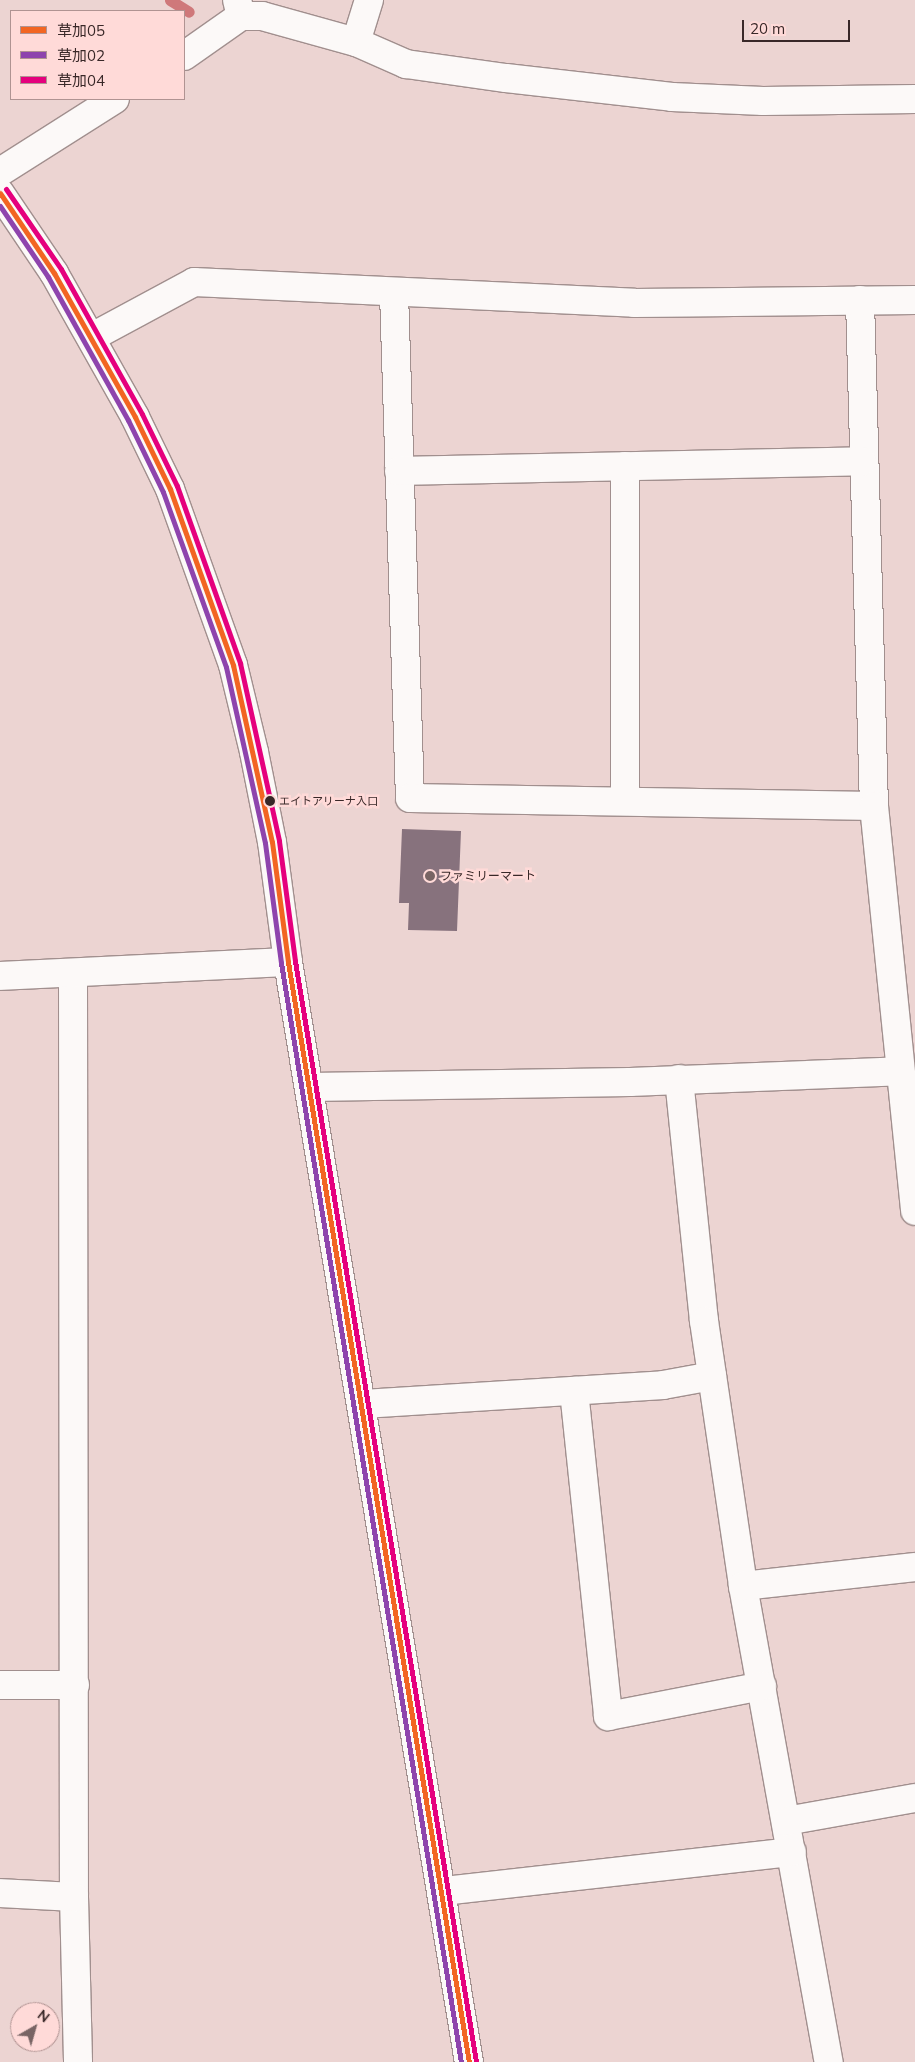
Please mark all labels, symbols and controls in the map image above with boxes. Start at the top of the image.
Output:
legend [10,10,185,100]
scale bar [745,10,852,42]
text: 20 m [750,19,785,38]
text: 草加05 [57,21,105,40]
text: 草加02 [57,46,105,65]
text: 草加04 [57,71,105,90]
place label: エイトアリーナ入口 [279,794,378,808]
marker: エイトアリーナ入口 [265,796,275,806]
place label: ファミリーマート [440,869,536,883]
marker: ファミリーマート [424,870,436,882]
north arrow [10,2002,60,2052]
text: N [34,2006,53,2026]

